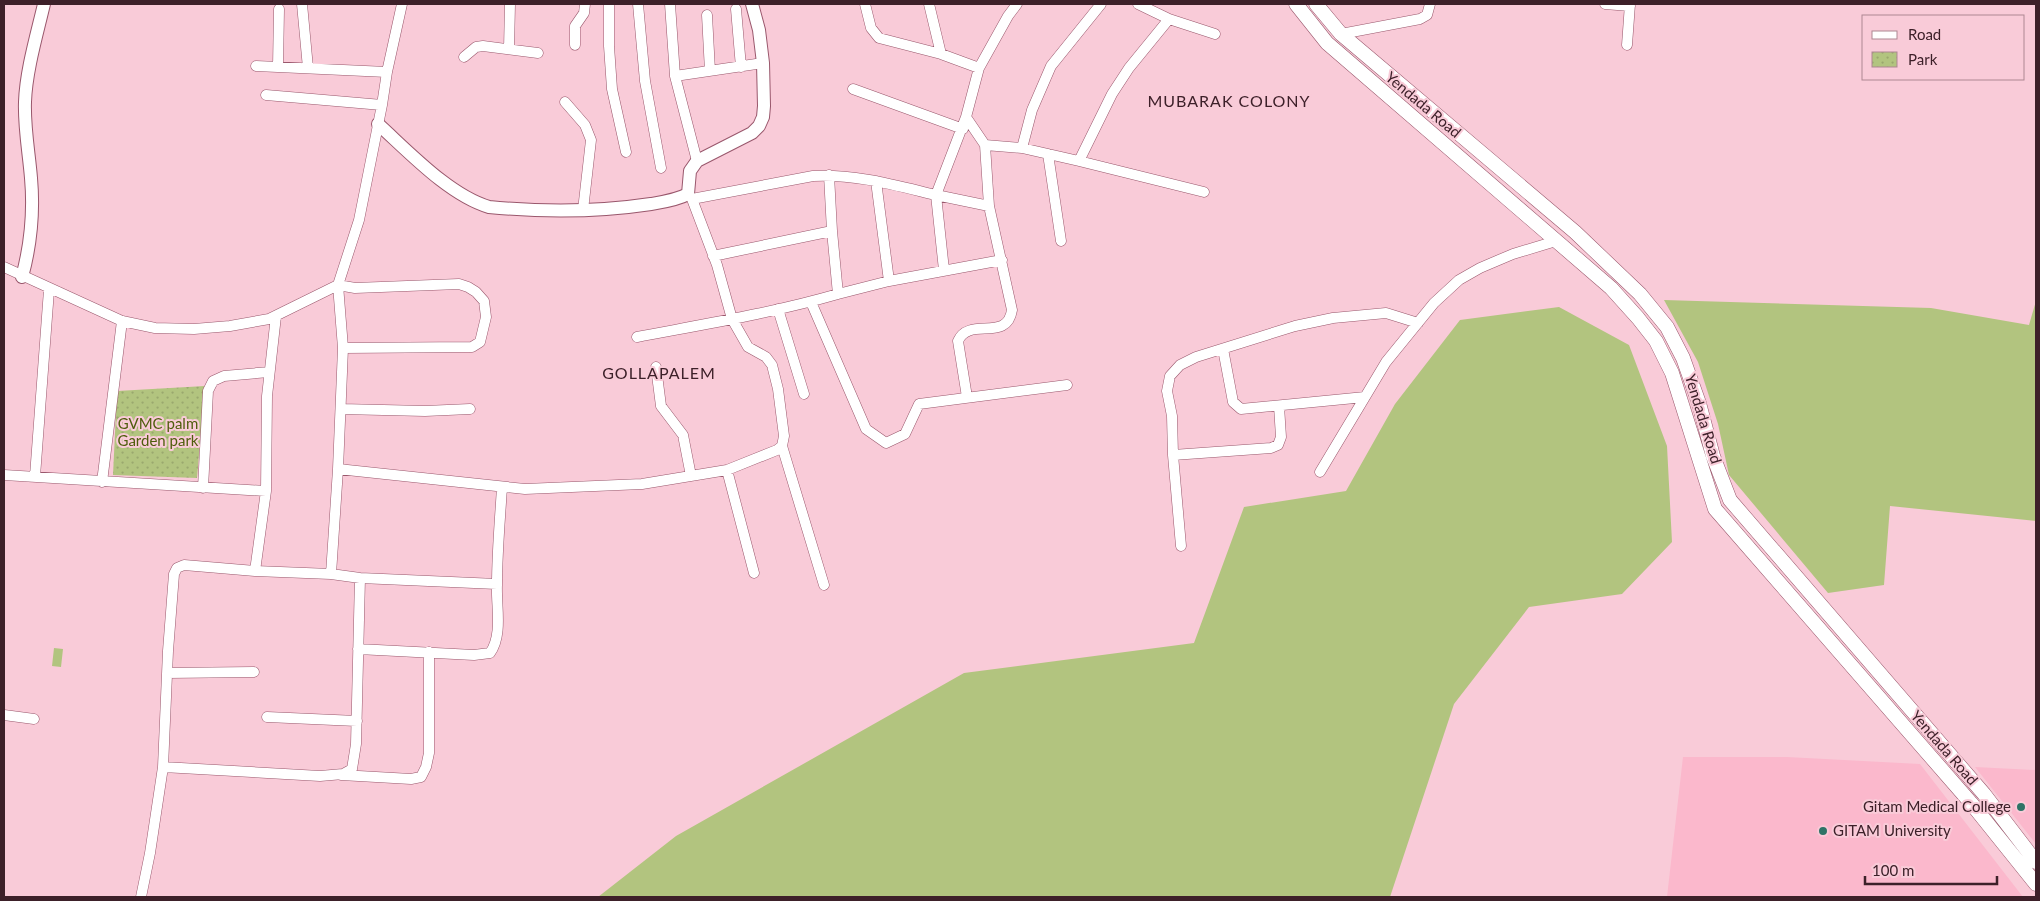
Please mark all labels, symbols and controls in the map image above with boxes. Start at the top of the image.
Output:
legend [1862,15,2025,80]
text: Road [1908,25,1941,43]
text: Park [1908,50,1938,68]
street label: Yendada Road [1382,68,1465,141]
district label: MUBARAK COLONY [1147,91,1311,110]
district label: GOLLAPALEM [602,363,716,382]
street label: Yendada Road [1682,372,1726,466]
park label: GVMC palm Garden park [117,414,199,449]
street label: Yendada Road [1908,706,1982,788]
place label: Gitam Medical College [1863,797,2011,815]
marker: Gitam Medical College [2015,801,2027,813]
place label: GITAM University [1833,821,1951,839]
marker: GITAM University [1817,825,1829,837]
scale bar [1865,854,1998,886]
text: 100 m [1872,861,1914,879]

